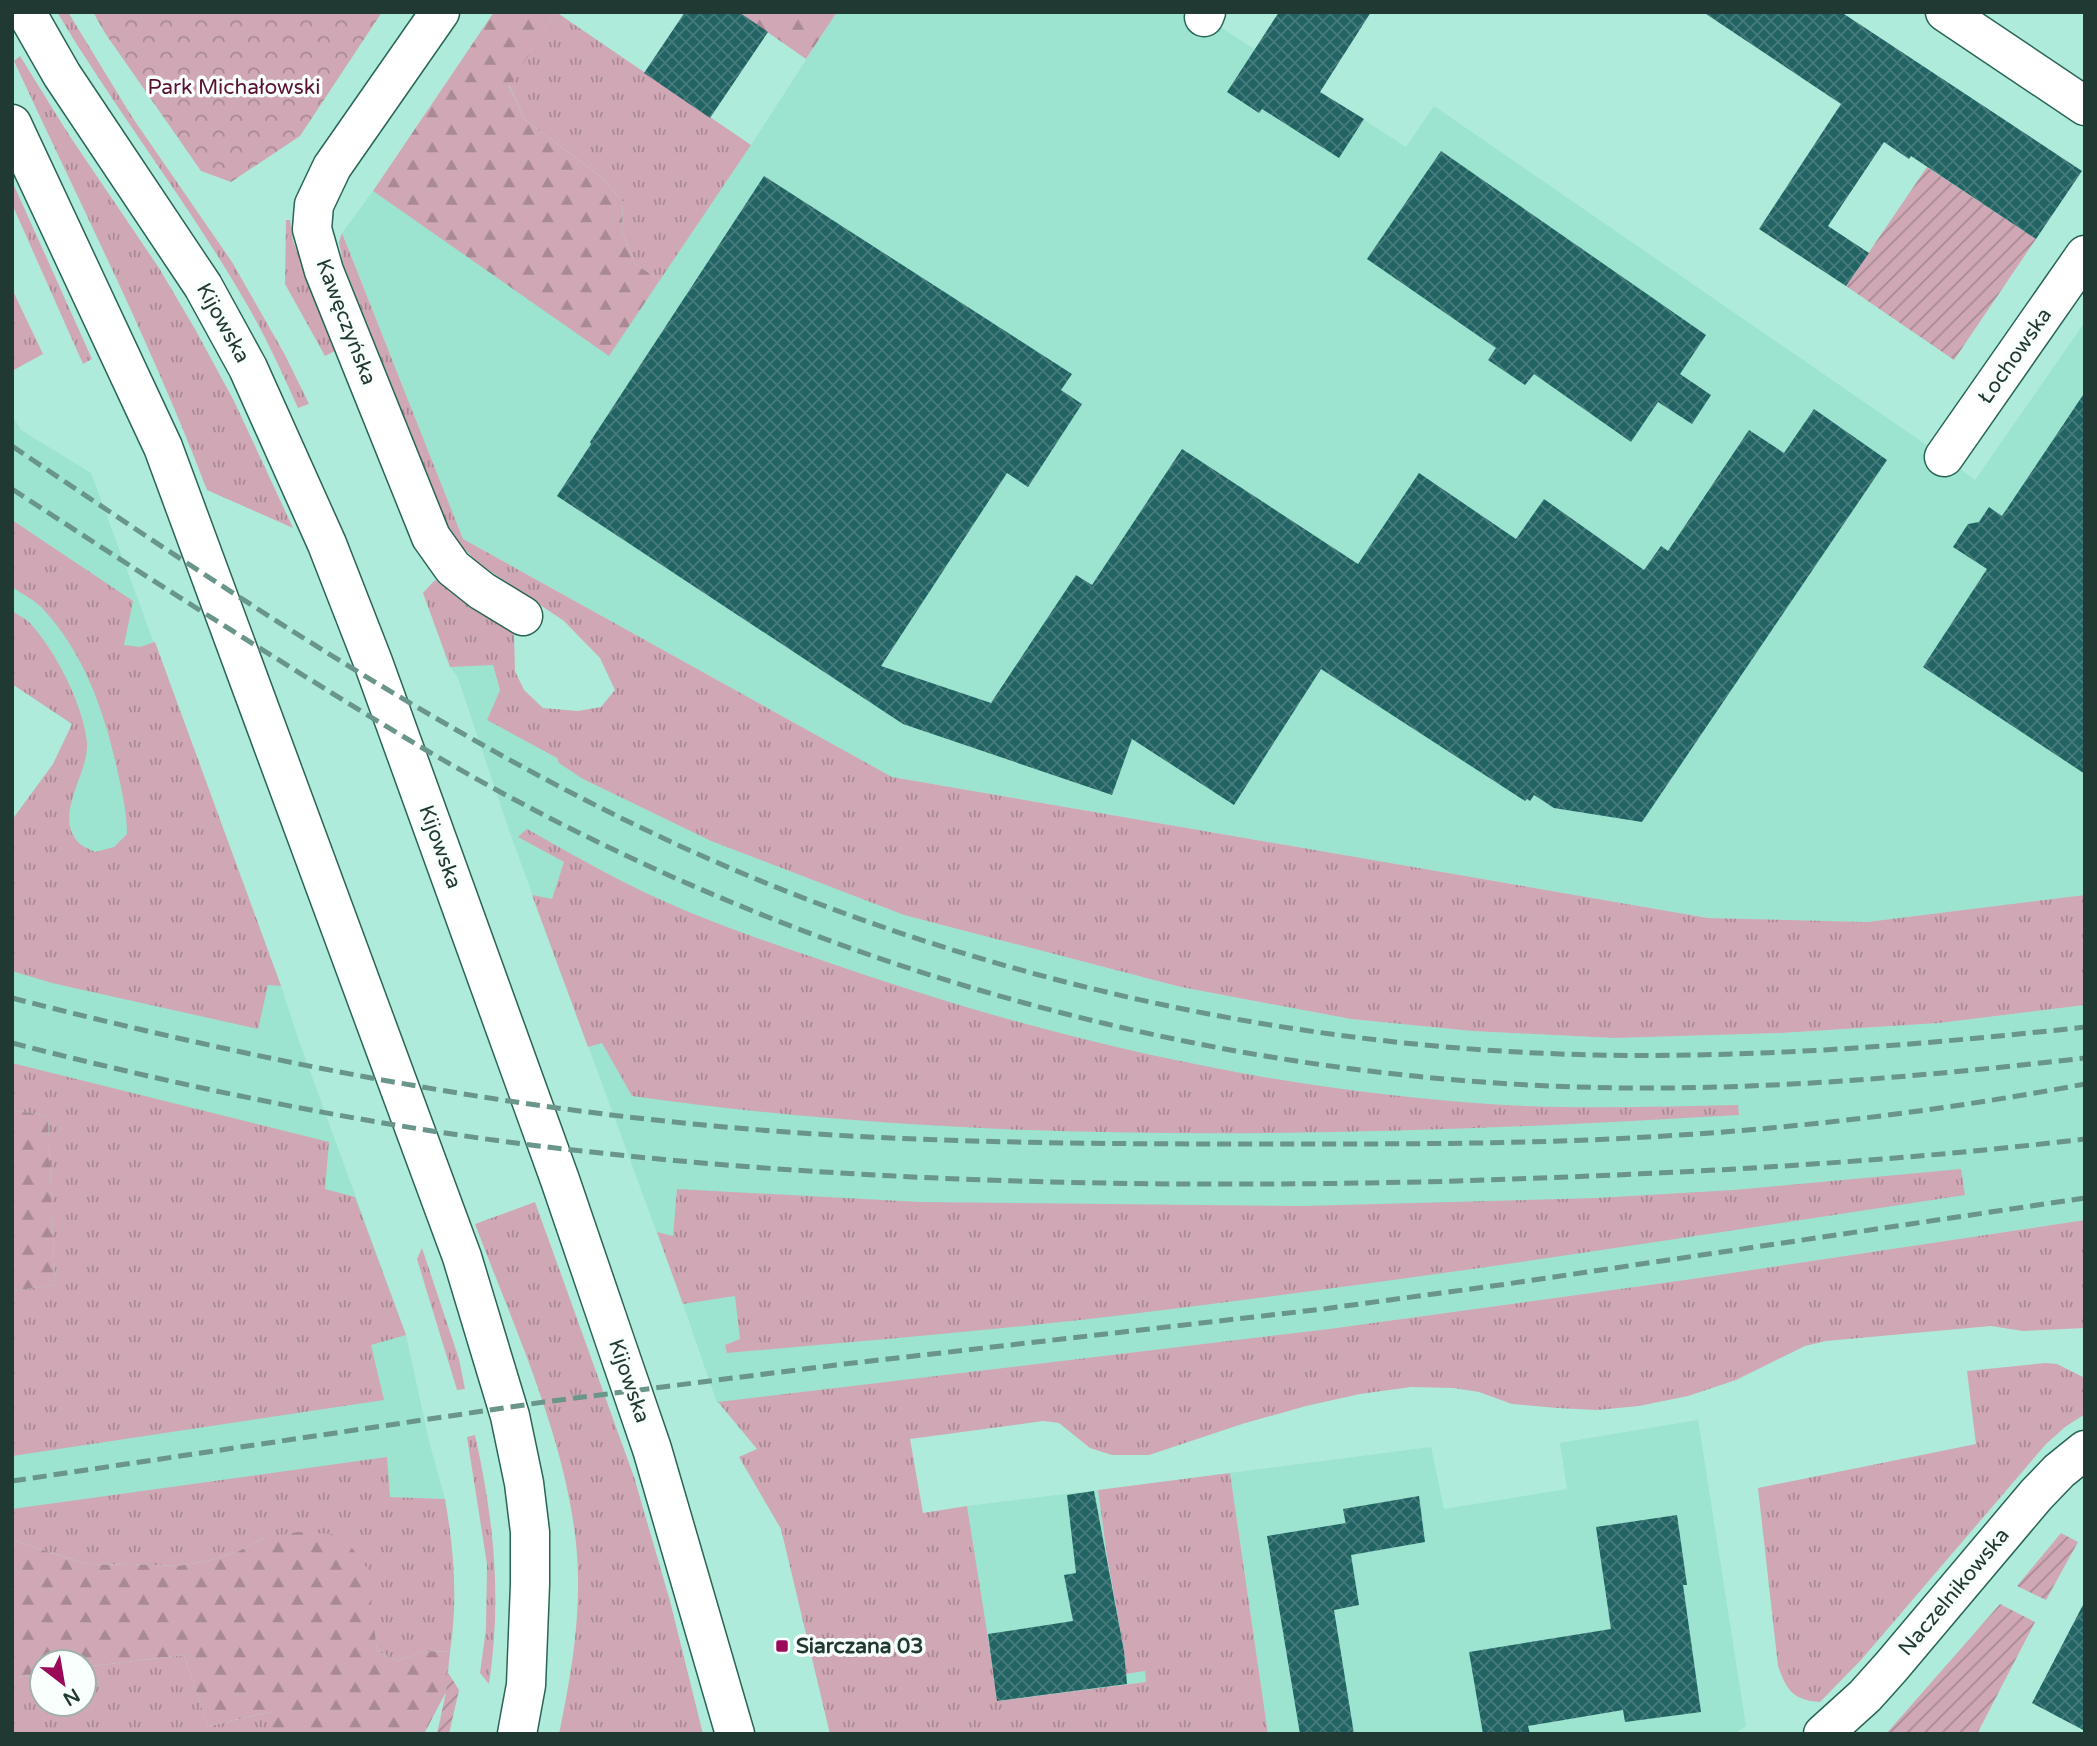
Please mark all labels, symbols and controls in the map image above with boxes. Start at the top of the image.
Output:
park label: Park Michałowski [148,75,320,100]
street label: Kawęczyńska [311,255,381,389]
street label: Kijowska [191,279,255,367]
street label: Łochowska [1973,303,2057,409]
street label: Kijowska [413,802,467,892]
street label: Kijowska [603,1336,655,1426]
street label: Naczelnikowska [1893,1523,2015,1661]
place label: Siarczana 03 [796,1634,923,1659]
marker: Siarczana 03 [774,1638,790,1654]
north arrow [28,1648,98,1718]
text: N [59,1683,83,1710]

